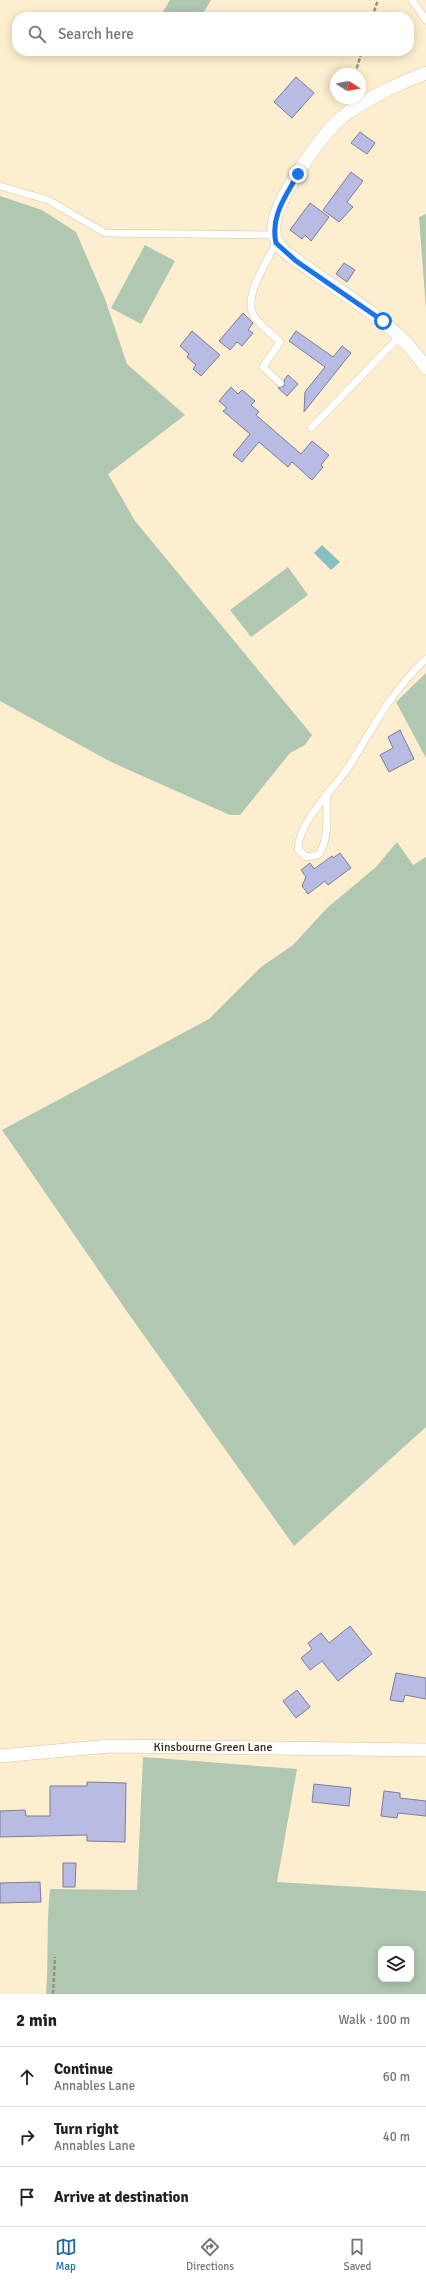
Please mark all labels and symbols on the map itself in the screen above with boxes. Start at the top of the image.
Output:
north arrow [330,68,366,104]
route end [289,165,307,183]
route start [374,312,392,330]
street label: Kinsbourne Green Lane [154,1740,272,1755]

